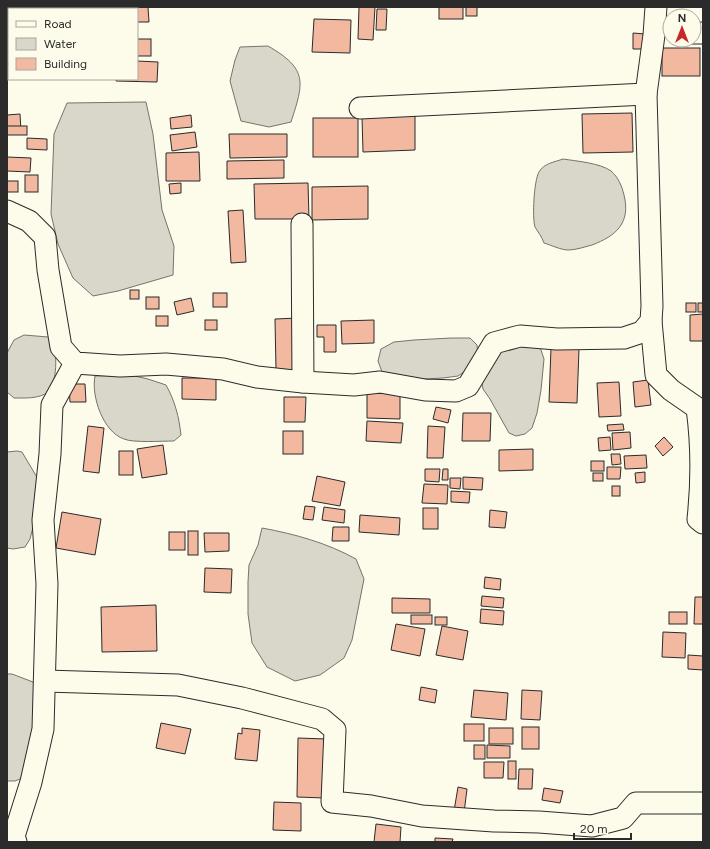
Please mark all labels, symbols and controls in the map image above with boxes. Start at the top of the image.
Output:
legend [8,8,138,80]
north arrow [662,8,702,48]
text: N [678,12,686,25]
text: Road [44,17,72,31]
text: Water [44,37,76,51]
text: Building [44,57,87,71]
scale bar [574,815,631,841]
text: 20 m [580,822,608,836]

